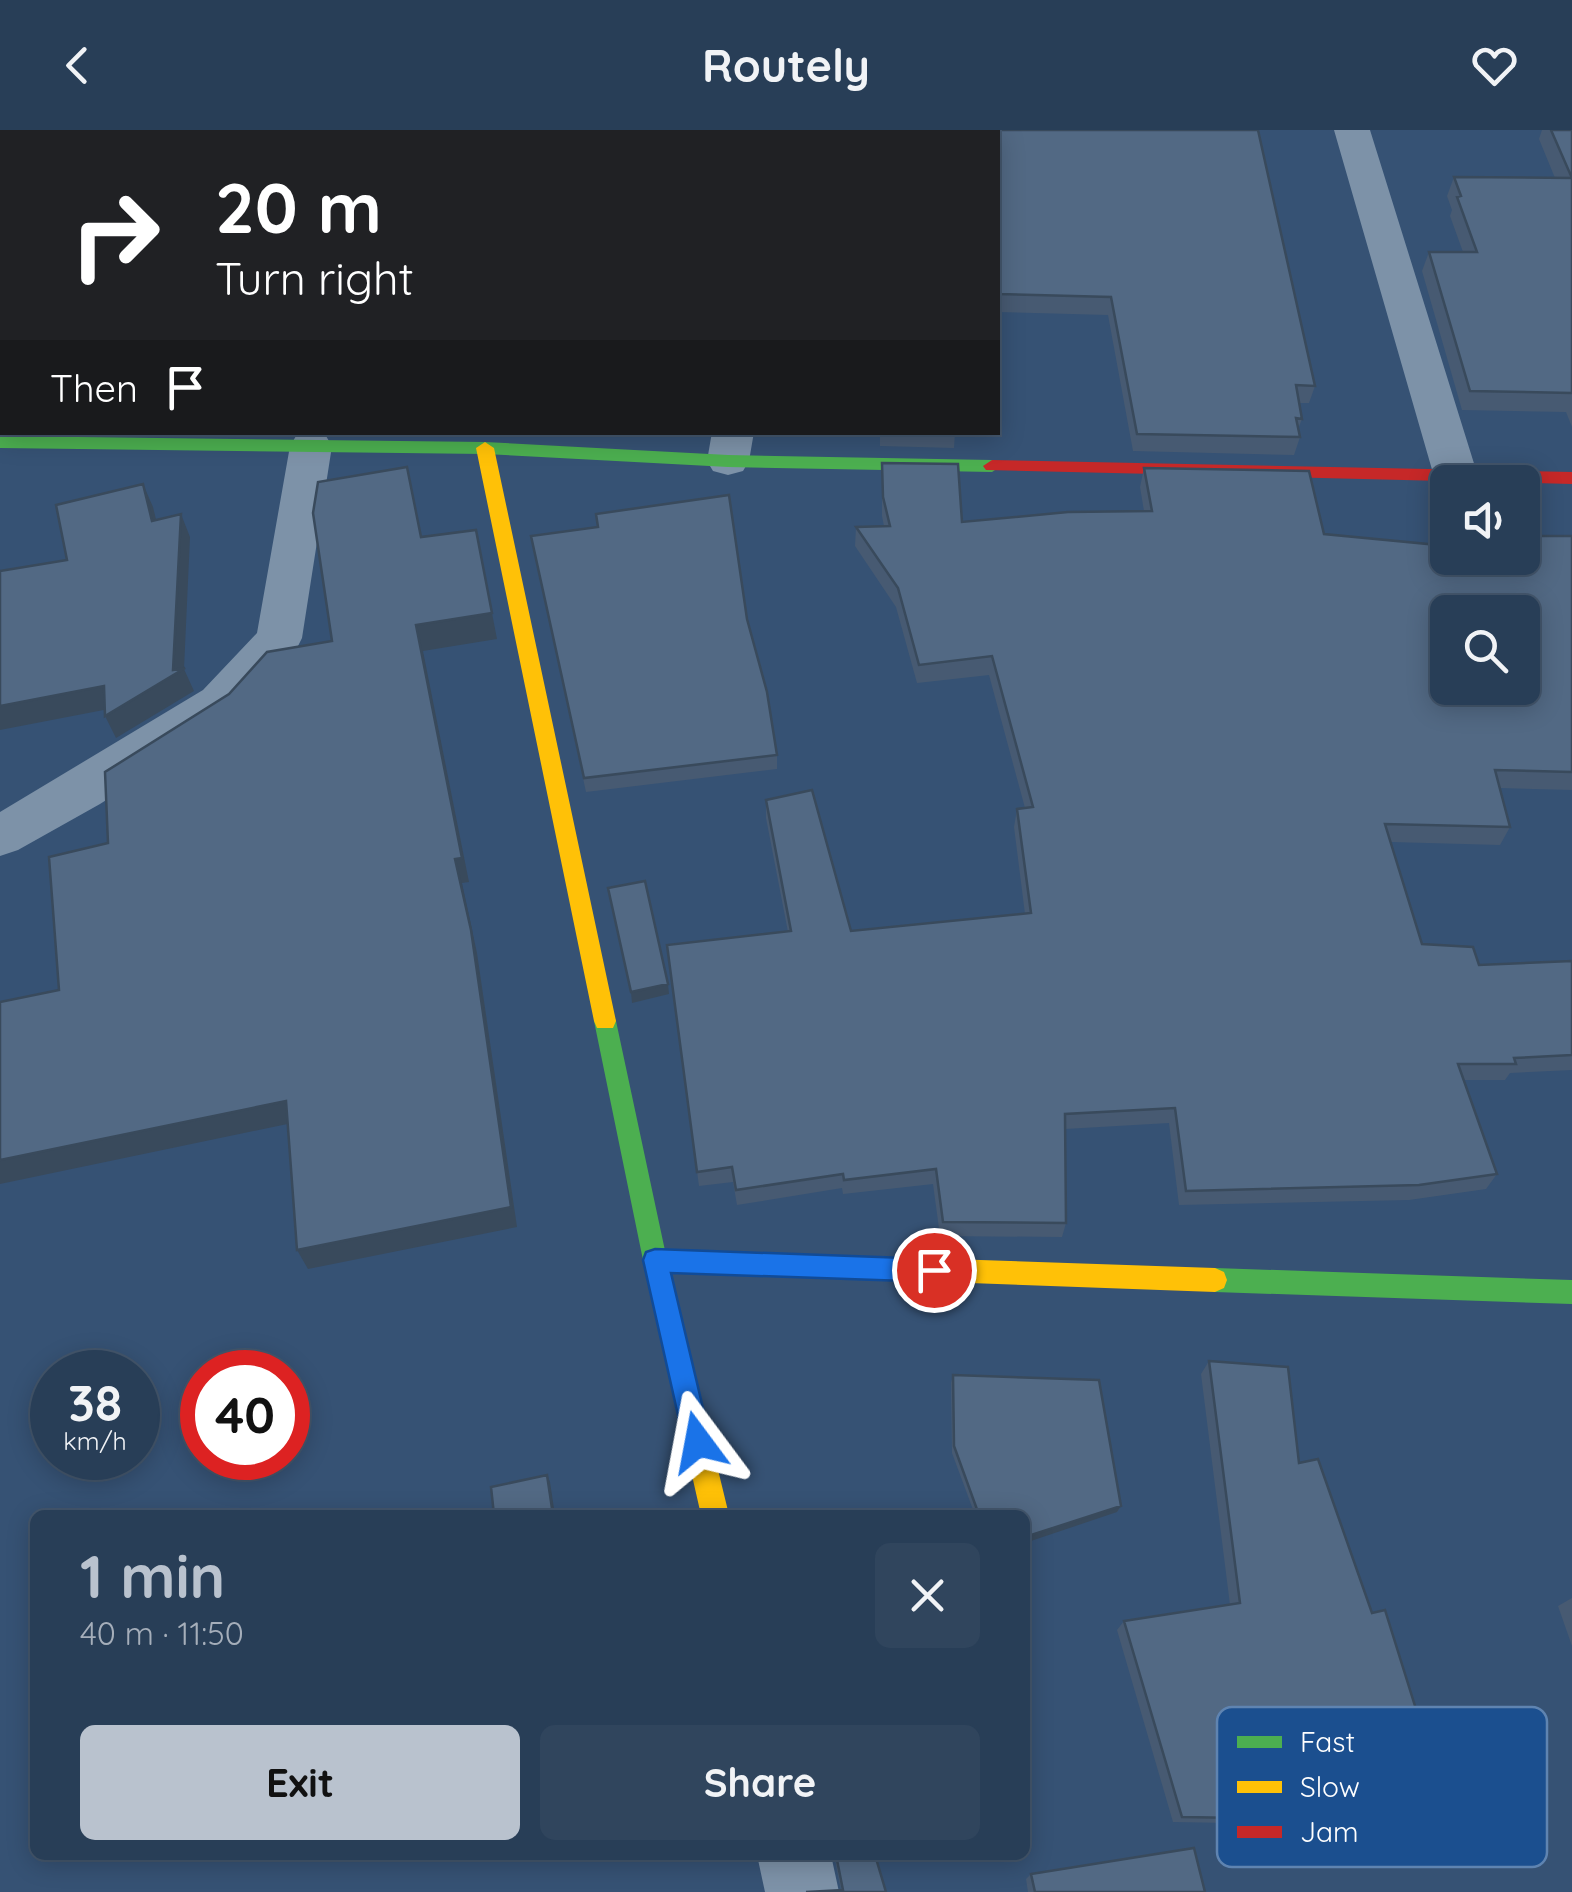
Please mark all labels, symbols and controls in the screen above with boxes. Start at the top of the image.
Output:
text: Routely [702,37,870,93]
icon: back [50,38,105,93]
icon: heart [1467,38,1522,93]
text: 20 m [215,163,382,251]
icon: right [50,170,180,300]
text: Turn right [215,250,414,306]
icon: arrive [158,360,213,415]
text: Then [50,364,138,412]
map controls [1430,465,1540,705]
button: sound [1430,465,1540,575]
button: search [1430,595,1540,705]
pin [892,1228,977,1313]
icon: arrive [907,1243,962,1298]
speed limit sign: 40 [180,1350,310,1480]
text: 38 [68,1371,122,1434]
position arrow [646,1390,750,1494]
text: km/h [63,1425,127,1456]
text: 1 min [80,1538,225,1613]
button: close [875,1543,980,1648]
text: 40 m · 11:50 [80,1613,244,1653]
legend [1217,1707,1547,1867]
text: Fast [1300,1724,1355,1759]
button: Exit [80,1725,520,1840]
button: Share [540,1725,980,1840]
text: Slow [1300,1769,1360,1804]
text: Jam [1300,1814,1359,1849]

